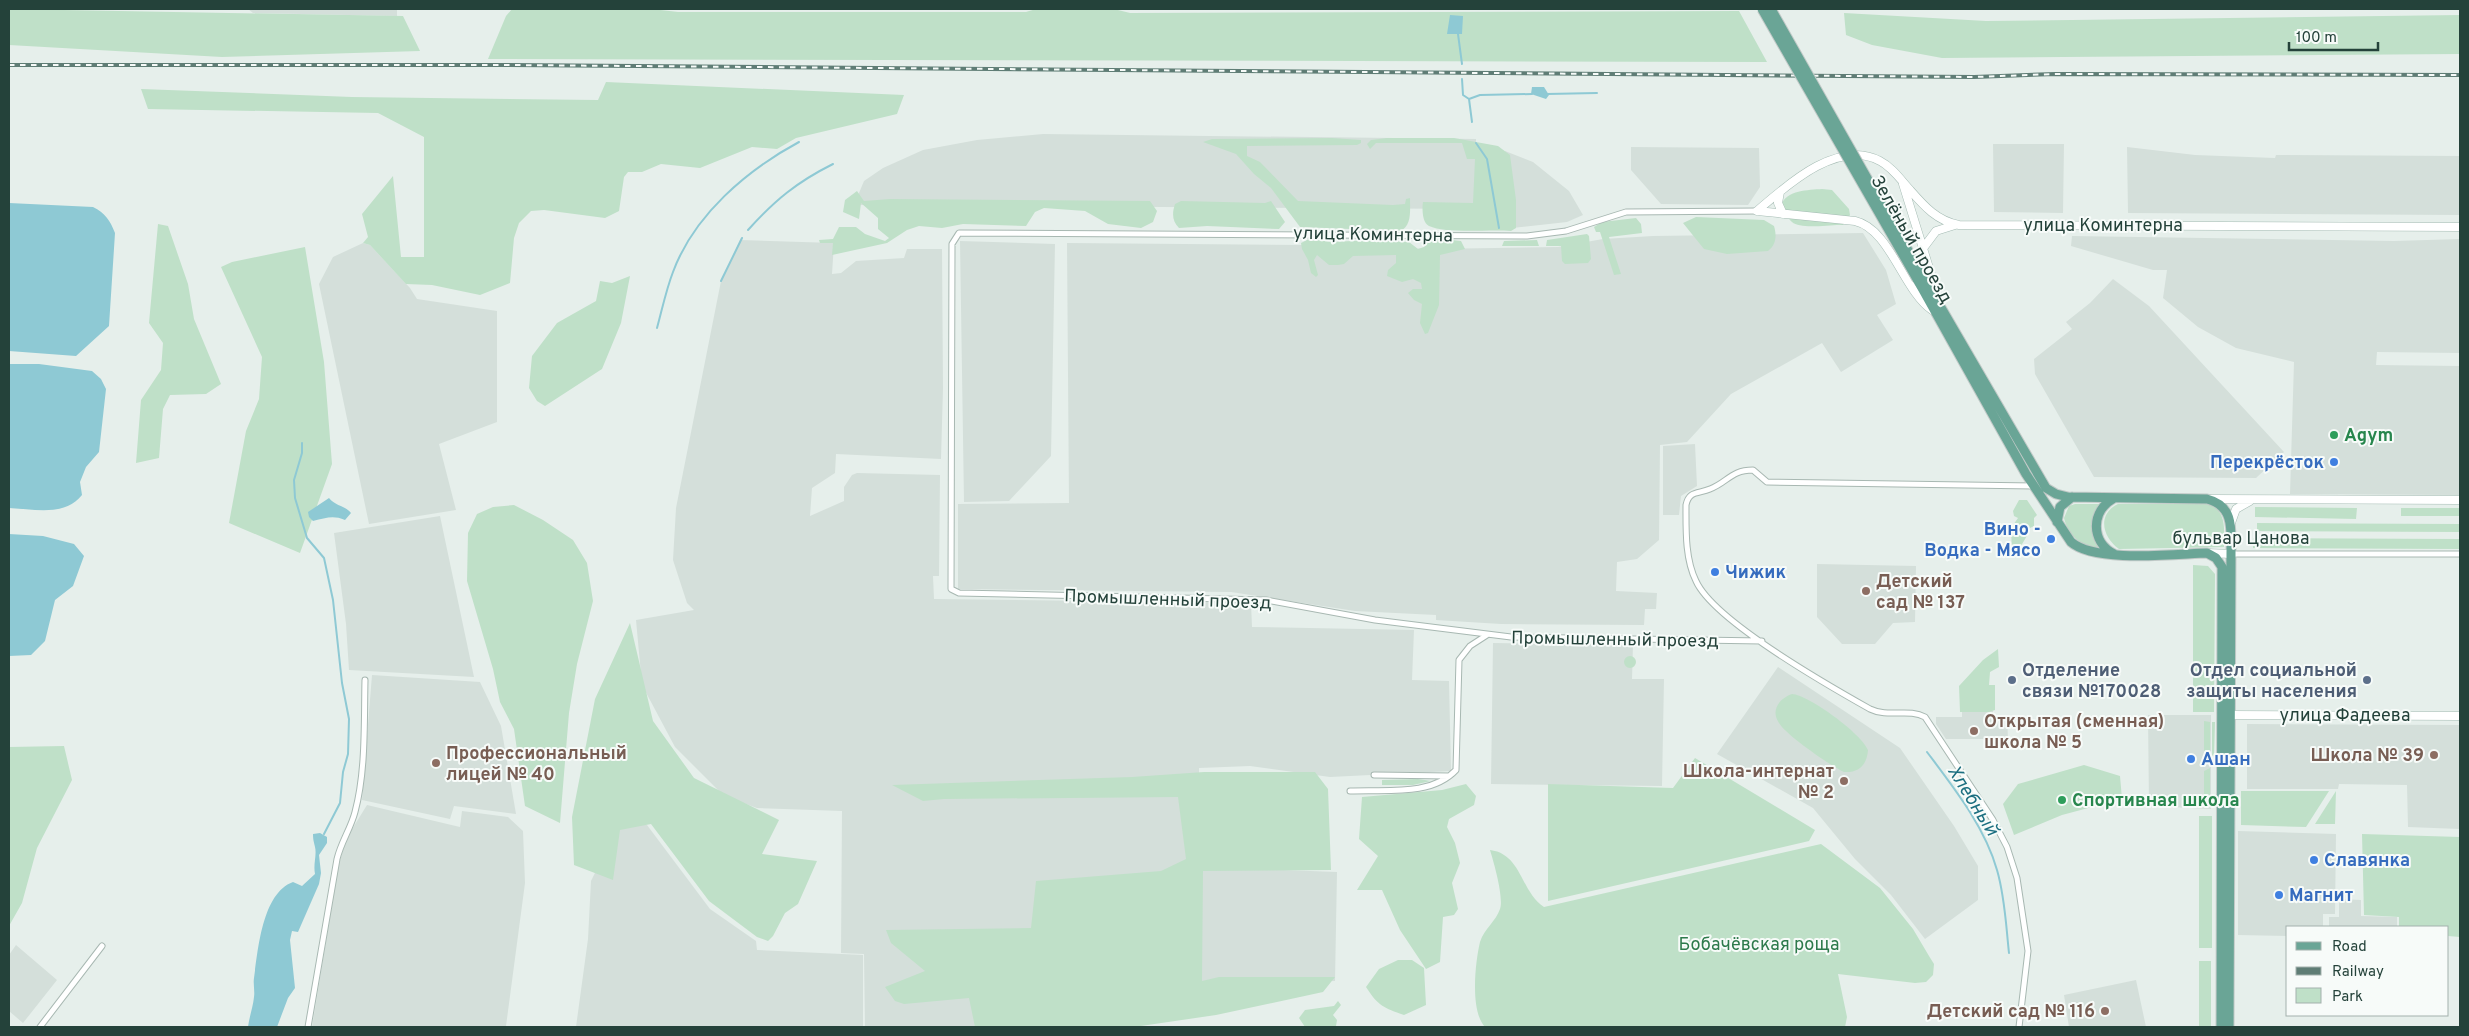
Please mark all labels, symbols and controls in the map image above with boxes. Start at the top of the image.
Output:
scale bar [2289,20,2378,52]
text: 100 m [2296,29,2337,48]
street label: Зелёный проезд [1865,171,1957,308]
street label: улица Коминтерна [2023,215,2183,238]
street label: улица Коминтерна [1293,223,1453,248]
place label: Agym [2344,425,2393,448]
marker: Agym [2328,429,2340,441]
place label: Перекрёсток [2210,452,2324,475]
marker: Перекрёсток [2328,456,2340,468]
place label: Вино - Водка - Мясо [1924,519,2041,563]
street label: бульвар Цанова [2172,528,2310,551]
marker: Вино - Водка - Мясо [2045,533,2057,545]
place label: Чижик [1725,562,1786,585]
marker: Чижик [1709,566,1721,578]
place label: Детский сад № 137 [1876,571,1965,615]
street label: Промышленный проезд [1064,585,1272,616]
marker: Детский сад № 137 [1860,585,1872,597]
street label: Промышленный проезд [1511,627,1719,654]
place label: Отделение связи №170028 [2022,660,2161,704]
place label: Отдел социальной защиты населения [2186,660,2357,704]
marker: Отделение связи №170028 [2006,674,2018,686]
marker: Отдел социальной защиты населения [2361,674,2373,686]
street label: улица Фадеева [2280,705,2410,728]
place label: Открытая (сменная) школа № 5 [1984,711,2164,755]
marker: Открытая (сменная) школа № 5 [1968,725,1980,737]
place label: Профессиональный лицей № 40 [446,743,627,787]
place label: Школа № 39 [2310,745,2424,768]
place label: Ашан [2201,749,2251,772]
marker: Школа № 39 [2428,749,2440,761]
marker: Ашан [2185,753,2197,765]
marker: Профессиональный лицей № 40 [430,757,442,769]
place label: Школа-интернат № 2 [1683,761,1834,805]
water label: Хлебный [1941,761,2004,842]
marker: Школа-интернат № 2 [1838,775,1850,787]
place label: Спортивная школа [2072,790,2240,813]
marker: Спортивная школа [2056,794,2068,806]
place label: Славянка [2324,850,2410,873]
marker: Славянка [2308,854,2320,866]
place label: Магнит [2289,885,2354,908]
marker: Магнит [2273,889,2285,901]
legend [2286,926,2449,1016]
park label: Бобачёвская роща [1679,934,1839,957]
text: Road [2332,938,2367,957]
text: Railway [2332,963,2384,982]
text: Park [2332,988,2363,1007]
place label: Детский сад № 116 [1927,1001,2095,1024]
marker: Детский сад № 116 [2099,1005,2111,1017]

